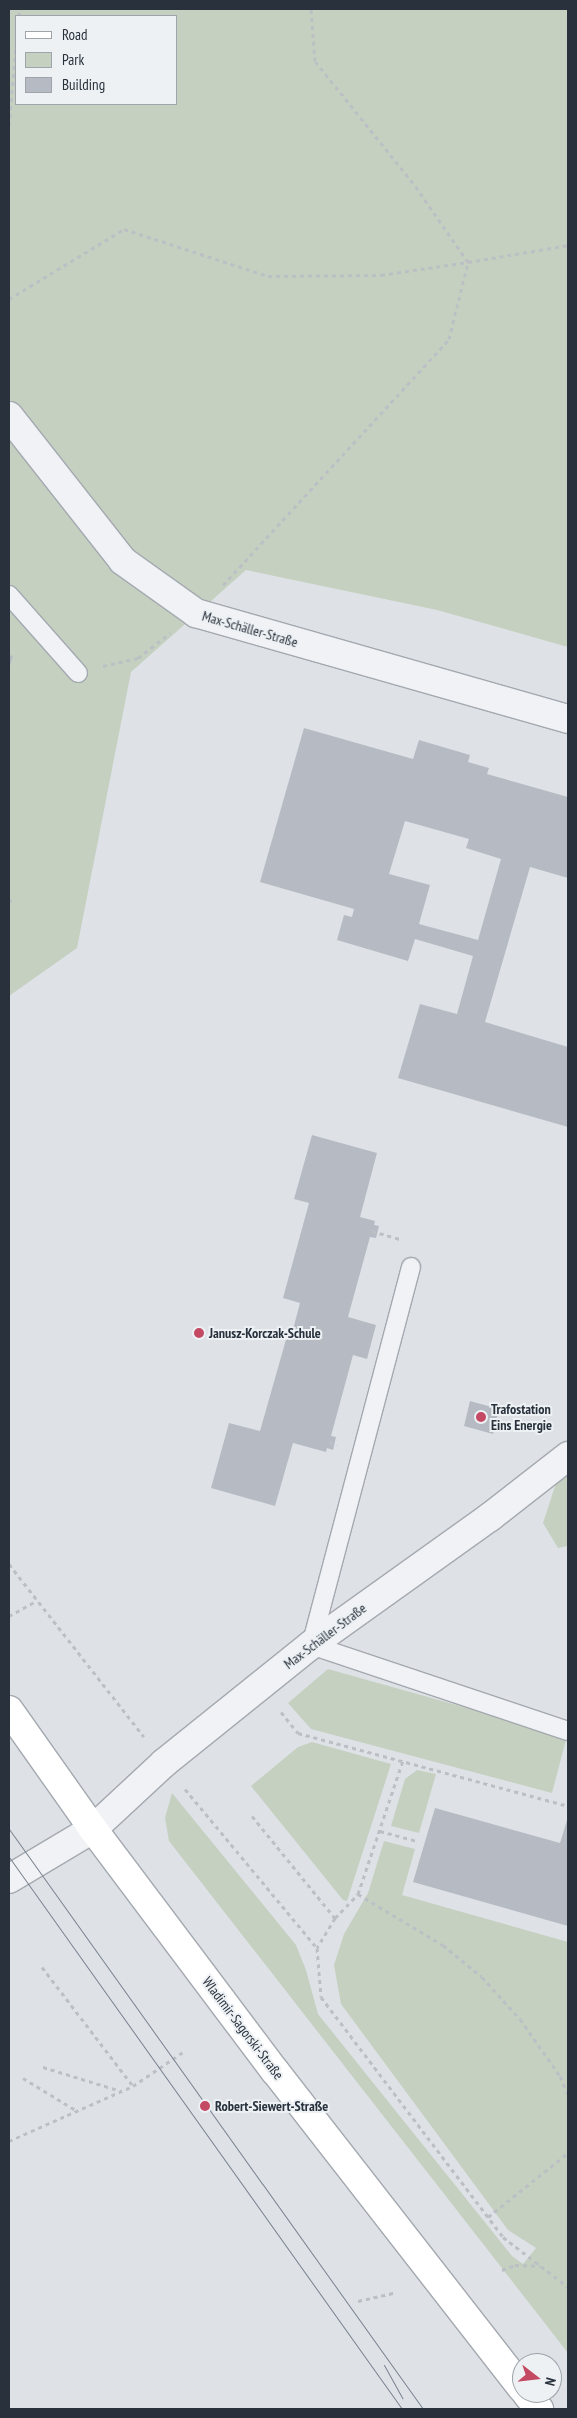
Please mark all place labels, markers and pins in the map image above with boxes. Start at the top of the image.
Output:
place label: Janusz-Korczak-Schule [209,1325,321,1341]
marker: Janusz-Korczak-Schule [193,1327,205,1339]
place label: Trafostation Eins Energie [491,1401,552,1434]
marker: Trafostation Eins Energie [475,1411,487,1423]
place label: Robert-Siewert-Straße [215,2098,328,2114]
marker: Robert-Siewert-Straße [199,2100,211,2112]

